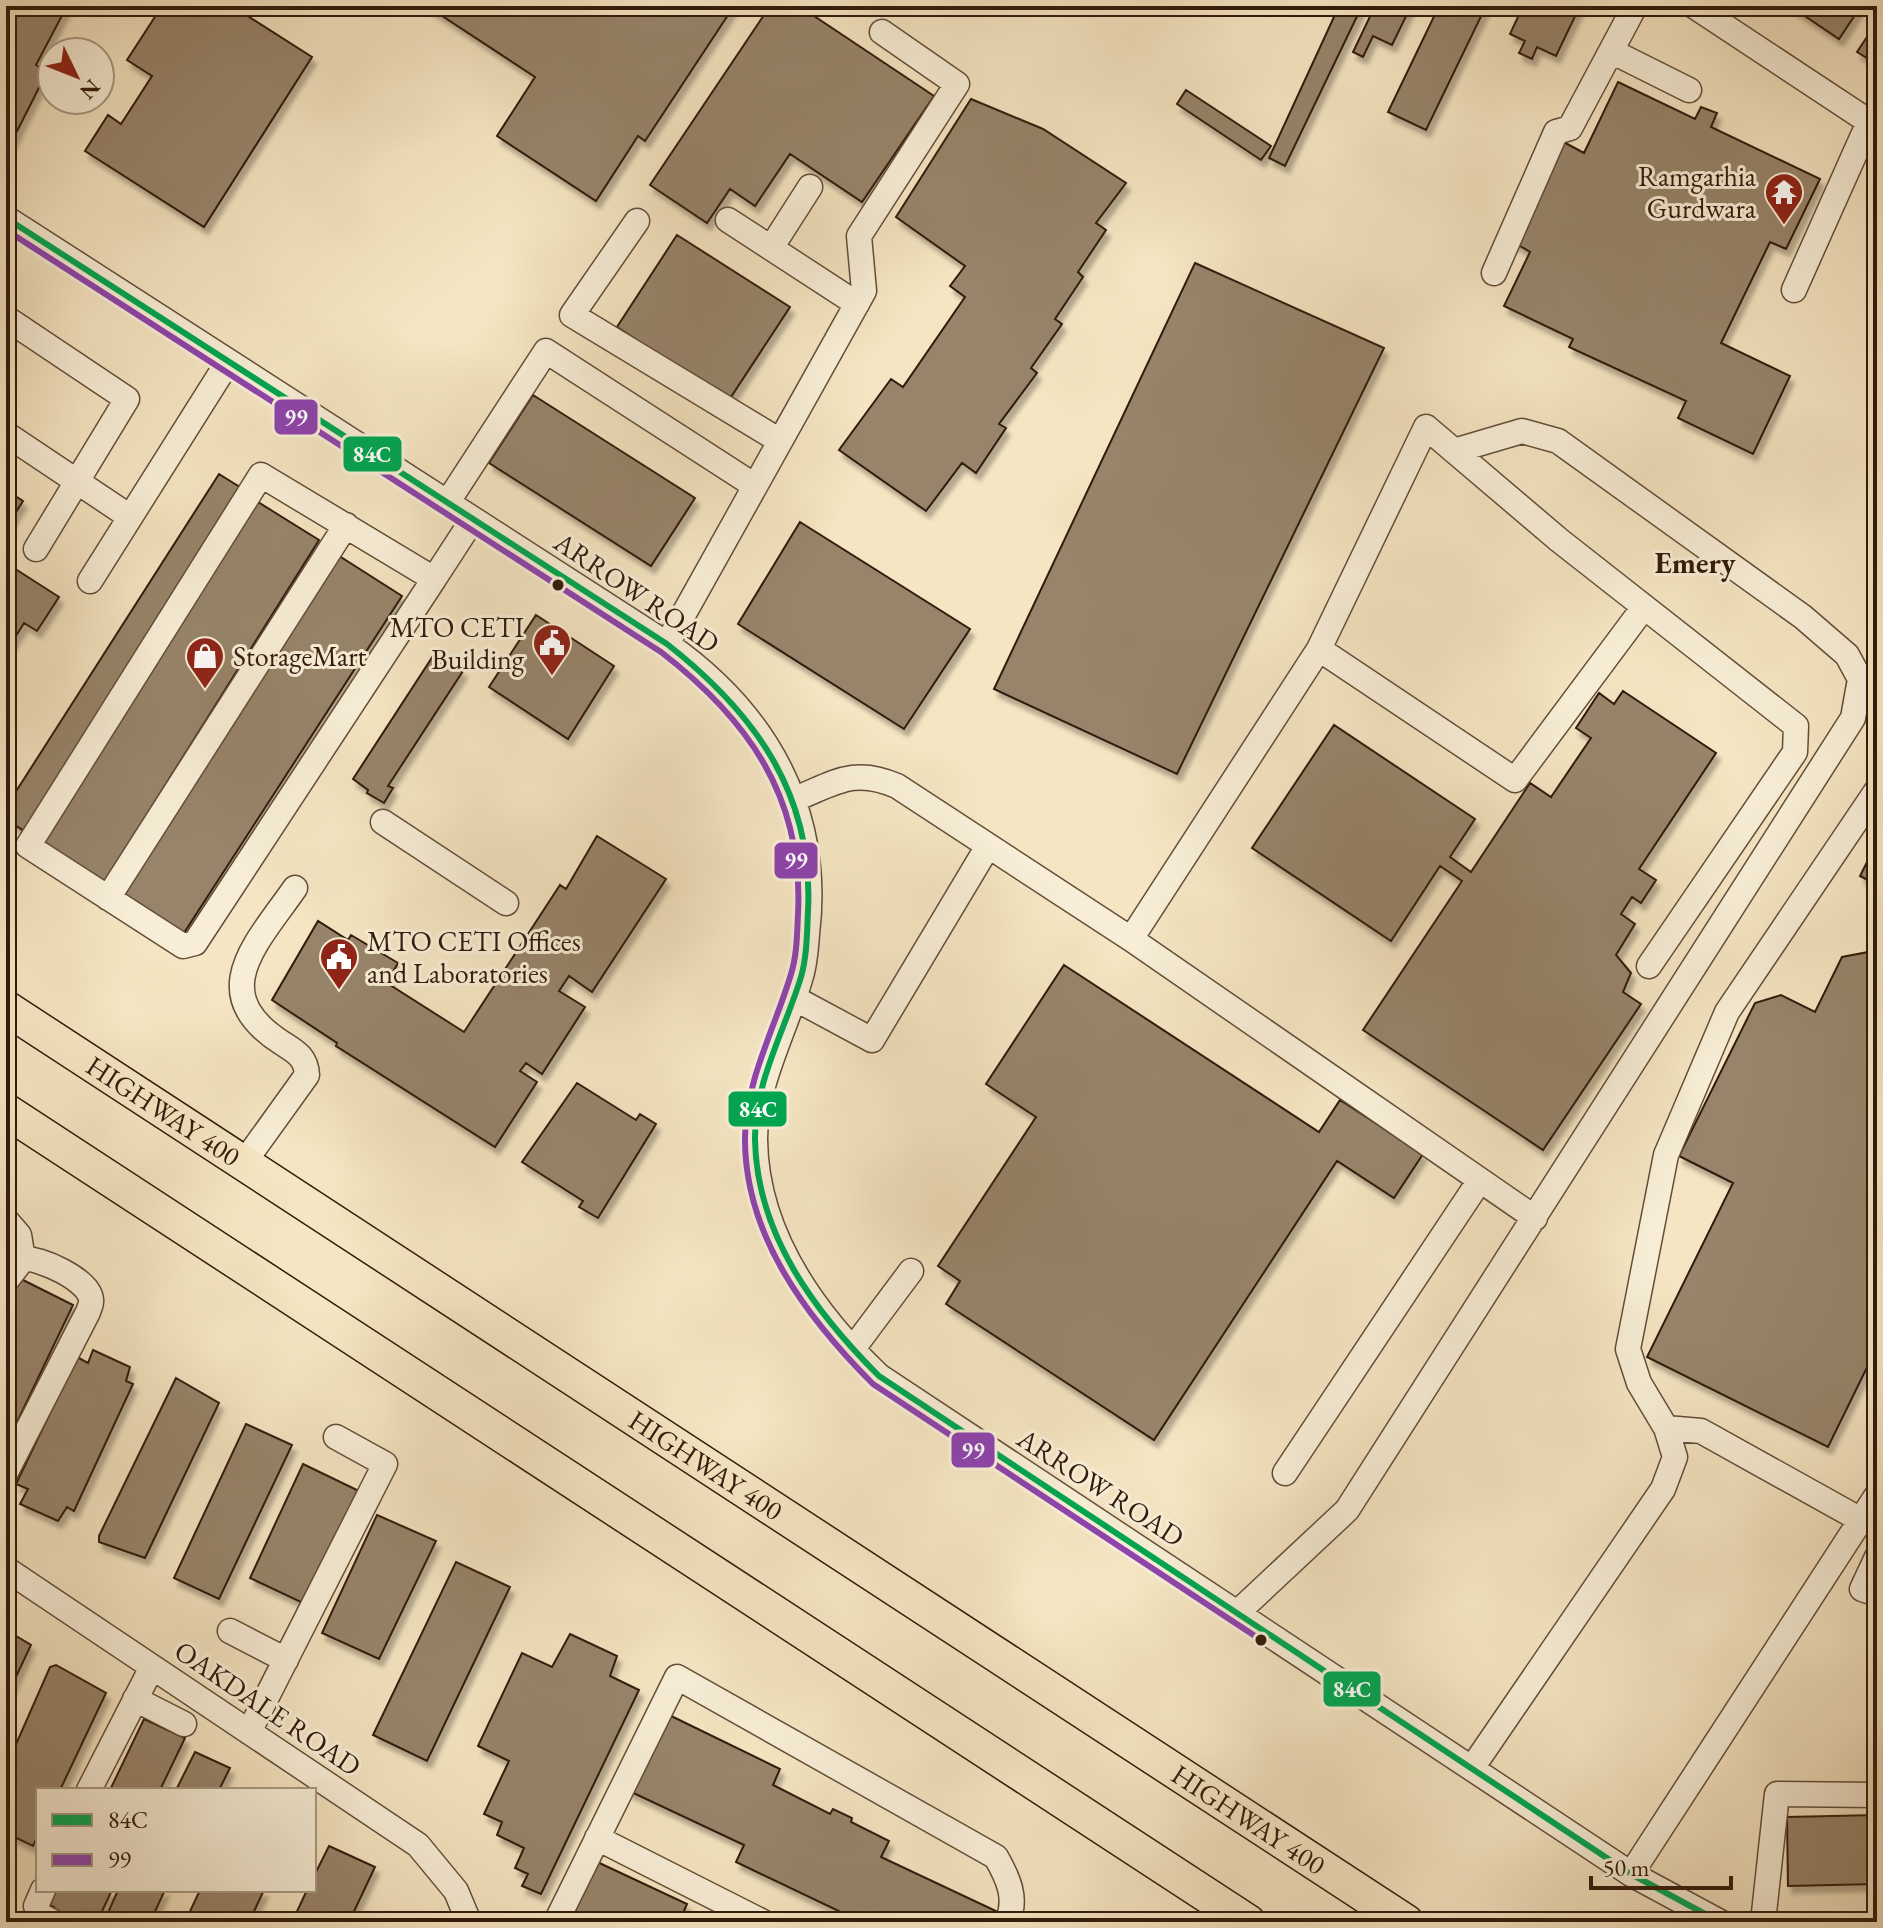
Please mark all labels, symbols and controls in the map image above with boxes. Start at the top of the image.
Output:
north arrow [36,36,116,116]
text: N [73,73,107,106]
place label: Ramgarhia Gurdwara [1638,158,1757,226]
temple icon: Ramgarhia Gurdwara [1763,171,1805,226]
line badge: 99 [273,398,319,436]
text: 99 [284,403,308,432]
line badge: 84C [342,435,403,473]
text: 84C [353,440,391,469]
street label: ARROW ROAD [547,523,727,661]
district label: Emery [1655,543,1736,582]
unlabelled marker [550,577,566,593]
place label: MTO CETI Building [390,609,525,677]
public building icon: MTO CETI Building [531,622,573,677]
shop icon: StorageMart [184,635,226,690]
place label: StorageMart [233,638,366,674]
line badge: 99 [773,841,819,880]
text: 99 [784,846,808,875]
place label: MTO CETI Offices and Laboratories [367,923,581,991]
public building icon: MTO CETI Offices and Laboratories [318,936,360,991]
street label: HIGHWAY 400 [80,1047,247,1174]
line badge: 84C [727,1090,788,1128]
text: 84C [739,1095,777,1124]
street label: HIGHWAY 400 [622,1402,790,1528]
street label: ARROW ROAD [1010,1419,1191,1554]
line badge: 99 [950,1431,996,1469]
text: 99 [961,1436,985,1465]
street label: OAKDALE ROAD [168,1632,368,1784]
unlabelled marker [1253,1632,1269,1648]
line badge: 84C [1322,1670,1382,1708]
text: 84C [1333,1675,1371,1704]
street label: HIGHWAY 400 [1165,1756,1332,1883]
legend [36,1788,316,1892]
text: 84C [108,1804,148,1835]
scale bar [1591,1840,1731,1890]
text: 99 [108,1844,132,1875]
text: 50 m [1603,1852,1650,1883]

